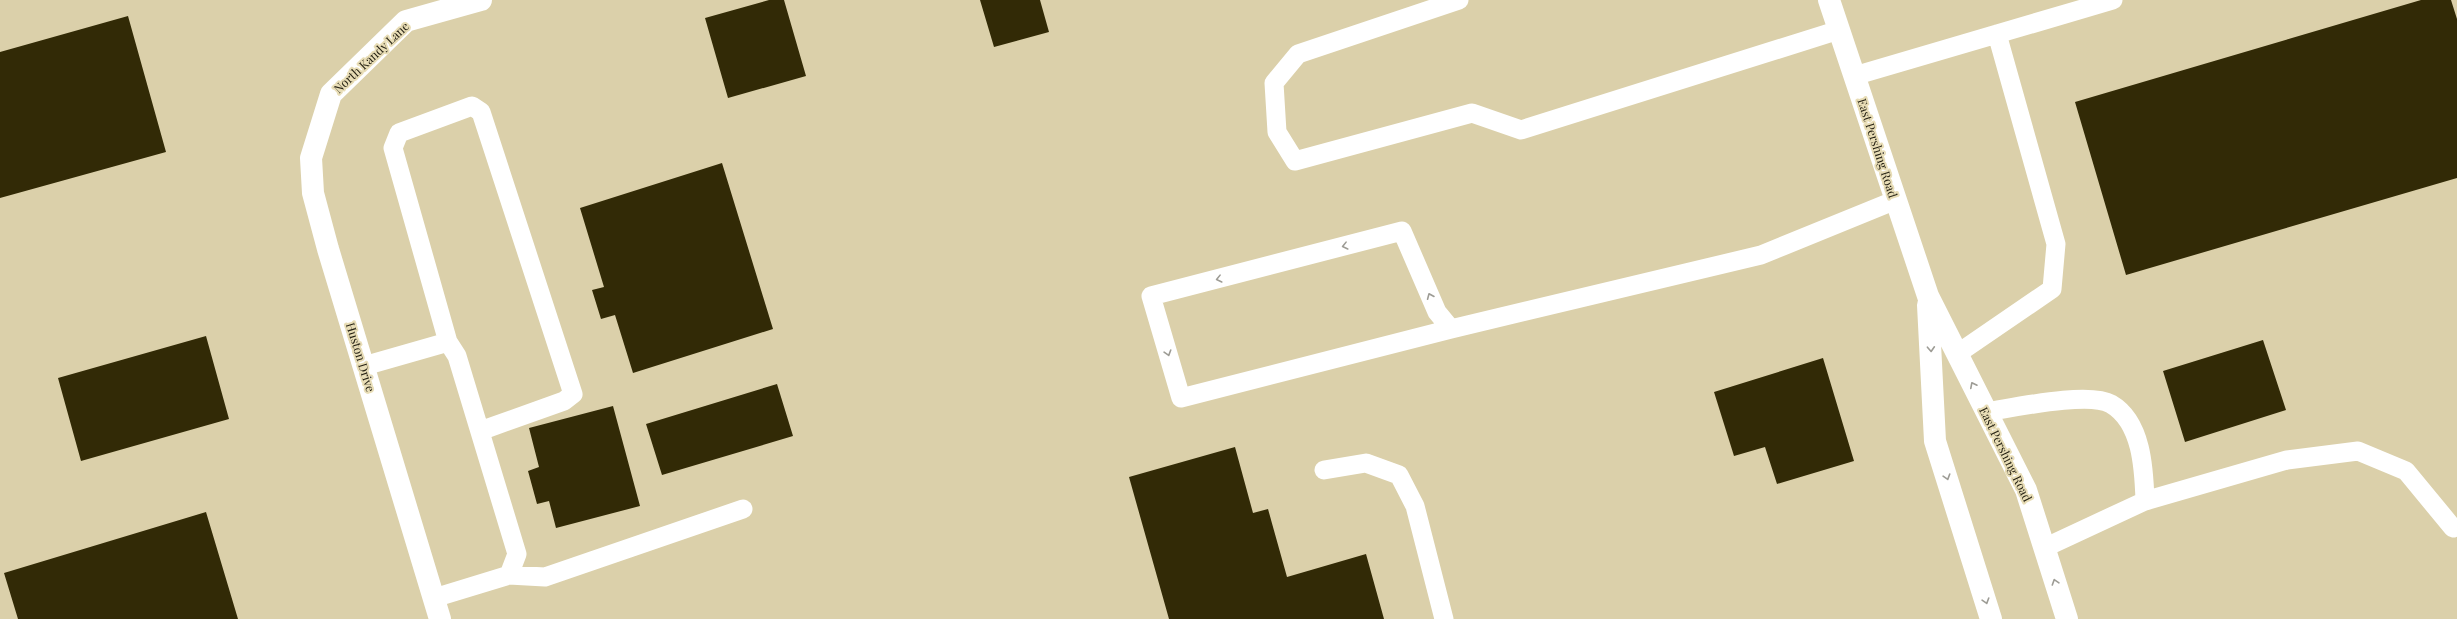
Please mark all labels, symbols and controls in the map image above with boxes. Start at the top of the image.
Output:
street label: North Kandy Lane [330,18,412,96]
street label: East Pershing Road [1854,96,1902,200]
one-way arrow [1341,241,1348,250]
one-way arrow [1216,274,1222,282]
one-way arrow [1427,293,1435,301]
street label: Huston Drive [343,320,379,394]
one-way arrow [1926,346,1935,352]
one-way arrow [1163,349,1172,356]
one-way arrow [1970,382,1977,390]
street label: East Pershing Road [1976,404,2036,504]
one-way arrow [1942,474,1951,481]
one-way arrow [2052,579,2060,586]
one-way arrow [1981,598,1989,605]

